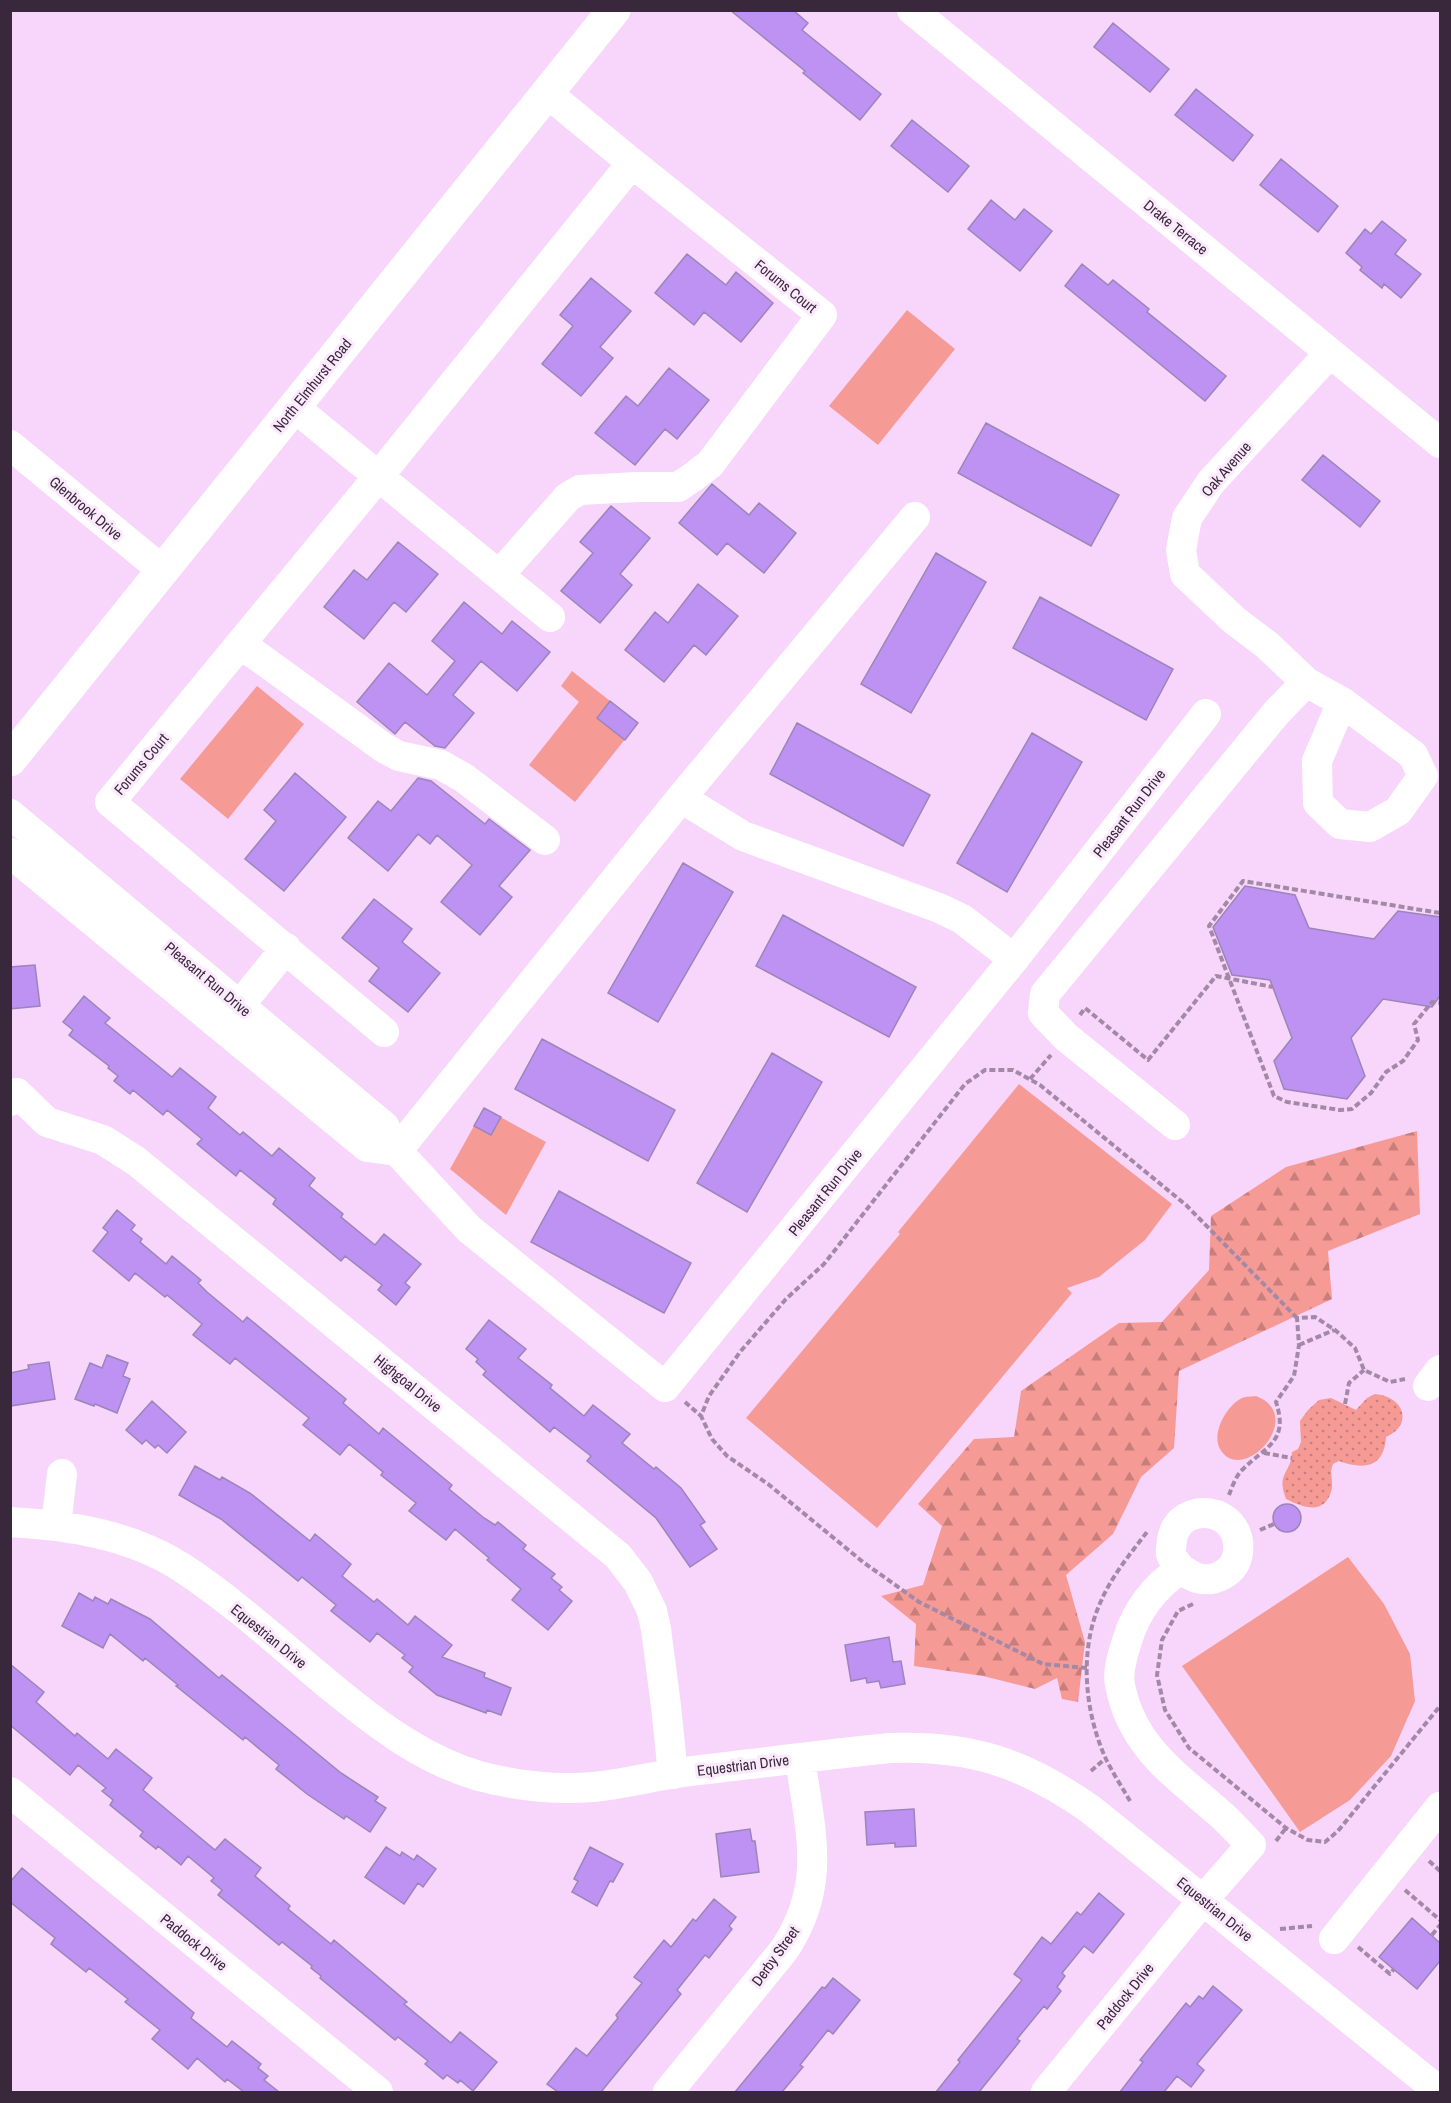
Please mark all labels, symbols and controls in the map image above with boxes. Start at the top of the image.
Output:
street label: Drake Terrace [1139,195,1213,259]
street label: Forums Court [750,254,822,318]
street label: North Elmhurst Road [268,334,356,436]
street label: Oak Avenue [1196,437,1256,501]
street label: Glenbrook Drive [45,471,127,545]
street label: Forums Court [109,728,173,799]
street label: Pleasant Run Drive [1088,764,1170,861]
street label: Pleasant Run Drive [160,937,256,1021]
street label: Pleasant Run Drive [783,1144,867,1240]
street label: Highgoal Drive [370,1349,447,1417]
street label: Equestrian Drive [227,1599,312,1673]
street label: Equestrian Drive [696,1749,790,1781]
street label: Equestrian Drive [1173,1872,1258,1946]
street label: Paddock Drive [156,1908,232,1976]
street label: Derby Street [746,1921,804,1990]
street label: Paddock Drive [1091,1958,1159,2034]

